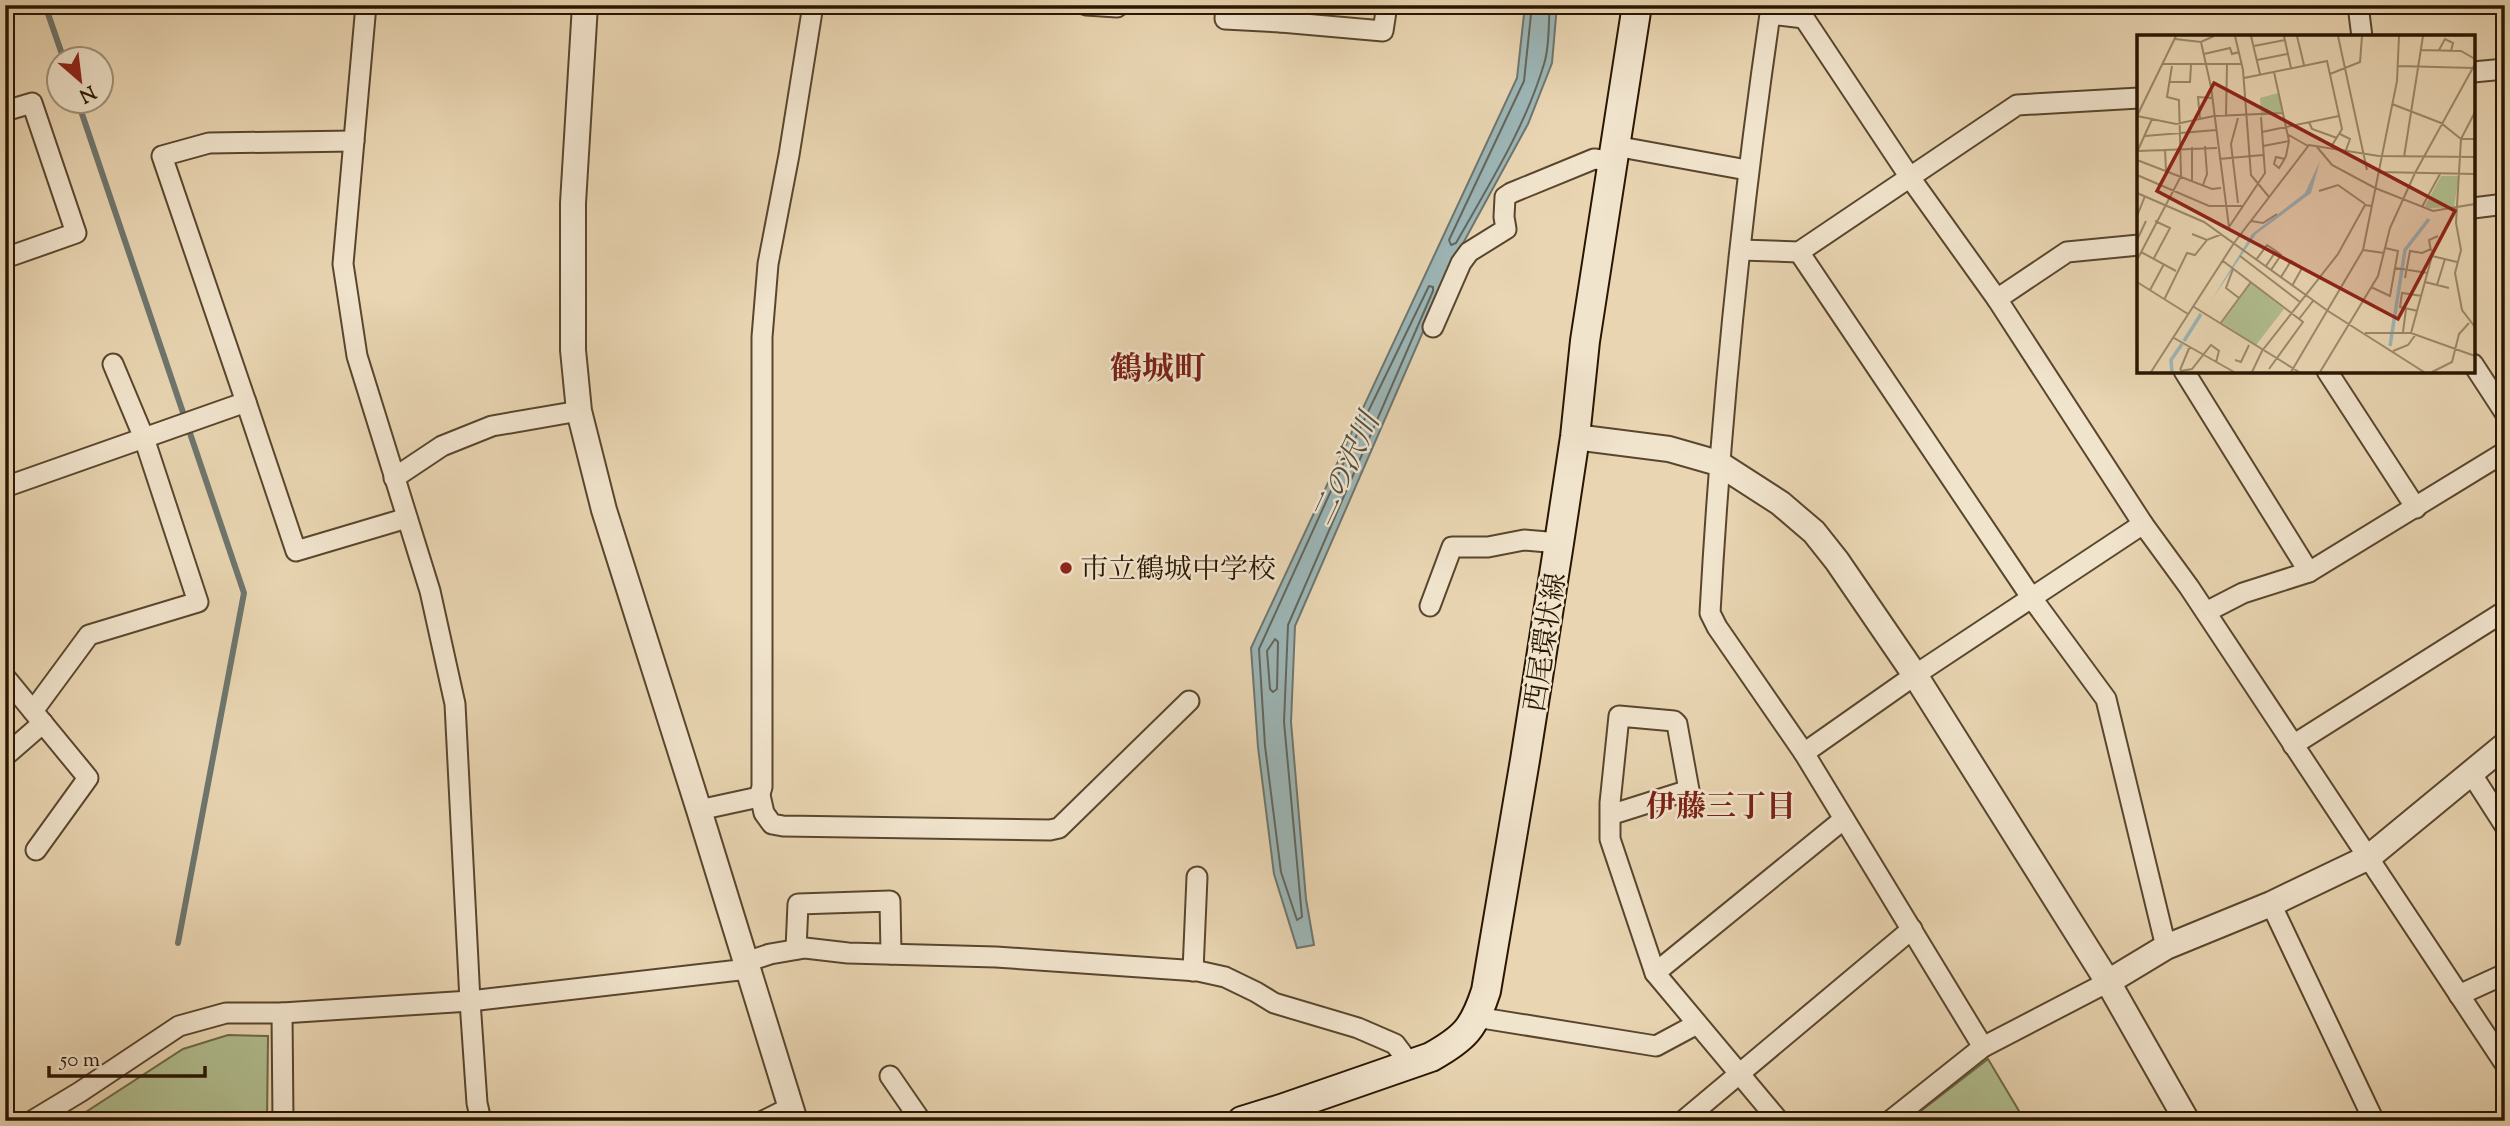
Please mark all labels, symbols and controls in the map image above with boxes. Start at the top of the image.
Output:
inset map [2137,35,2475,373]
north arrow [46,46,116,116]
text: N [74,77,100,108]
district label: 鶴城町 [1110,348,1206,394]
water label: 二の沢川 [1302,404,1393,534]
place label: 市立鶴城中学校 [1080,551,1276,591]
marker: 市立鶴城中学校 [1058,560,1074,576]
street label: 西尾環状線 [1516,570,1578,715]
district label: 伊藤三丁目 [1646,787,1796,830]
scale bar [49,1035,205,1079]
text: 50 m [59,1046,100,1076]

